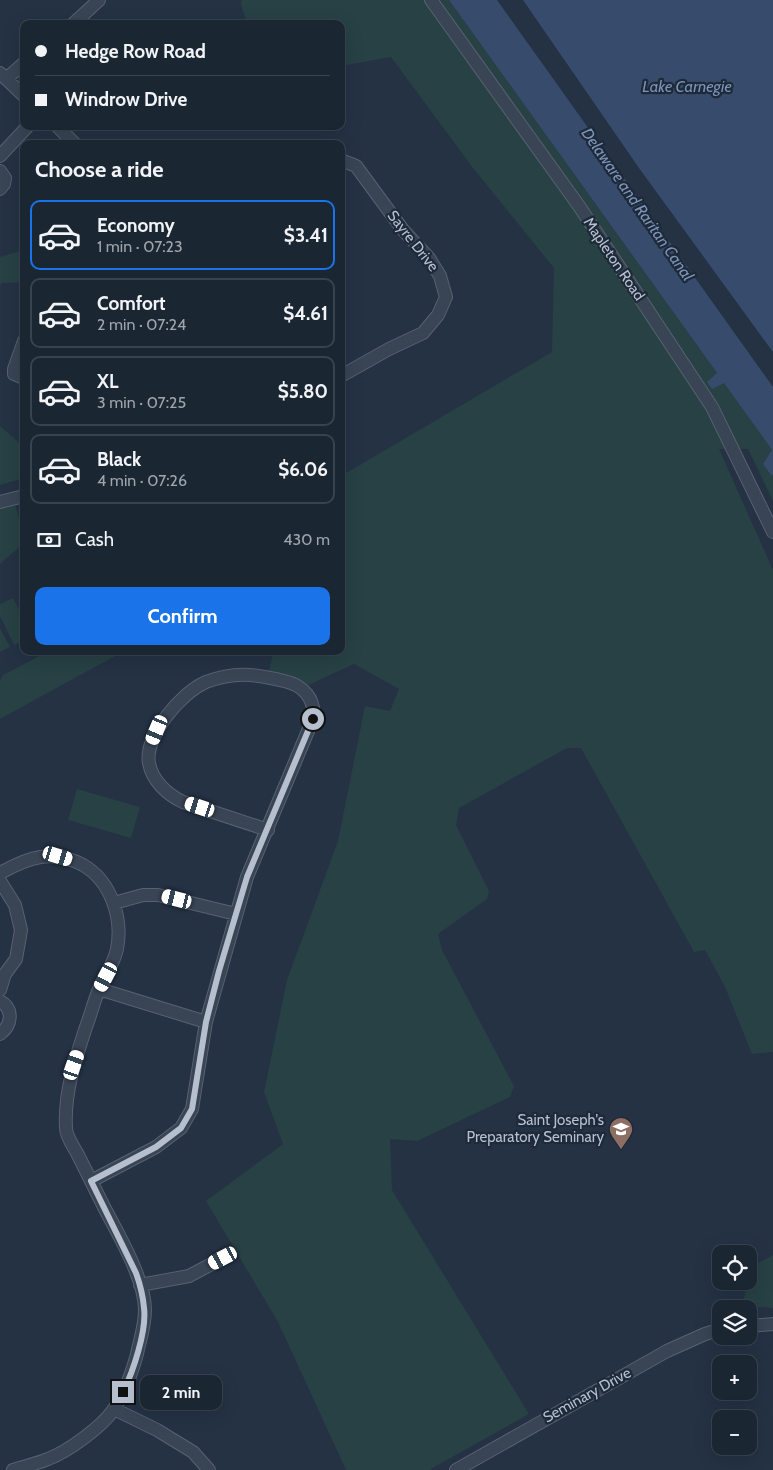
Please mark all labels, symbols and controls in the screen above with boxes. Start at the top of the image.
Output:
text: Hedge Row Road [65,40,206,63]
water label: Lake Carnegie [642,77,732,96]
text: Windrow Drive [65,88,187,111]
water label: Delaware and Raritan Canal [577,124,698,285]
text: Choose a ride [35,156,164,183]
street label: Sayre Drive [384,207,443,275]
icon: car [37,213,82,258]
text: Economy [97,214,175,237]
street label: Mapleton Road [580,214,648,304]
text: $3.41 [284,224,328,247]
text: 1 min · 07:23 [97,237,183,256]
icon: car [37,291,82,336]
text: Comfort [97,292,166,315]
text: $4.61 [283,302,328,325]
text: 2 min · 07:24 [97,315,186,334]
icon: car [37,369,82,414]
text: XL [97,370,118,393]
text: $5.80 [278,380,328,403]
text: 3 min · 07:25 [97,393,186,412]
icon: car [37,447,82,492]
text: Black [97,448,141,471]
text: $6.06 [278,458,328,481]
text: 4 min · 07:26 [97,471,187,490]
icon: cash [35,526,63,554]
text: Cash [75,528,114,551]
text: 430 m [283,530,330,549]
button: Confirm [35,587,330,645]
route start [302,708,324,730]
car [144,713,169,747]
car [183,795,216,819]
car [41,844,74,868]
car [160,888,193,910]
car [92,960,119,994]
car [62,1048,85,1082]
place label: Saint Joseph's Preparatory Seminary [466,1111,604,1146]
school or university icon: Saint Joseph's Preparatory Seminary [608,1116,634,1150]
car [206,1244,239,1272]
map controls [712,1245,757,1455]
button: locate [712,1245,757,1290]
button: layers [712,1300,757,1345]
button: + [712,1355,757,1400]
street label: Seminary Drive [540,1363,634,1427]
callout: 2 min [140,1374,223,1410]
route end [112,1381,134,1403]
text: 2 min [162,1383,200,1402]
button: − [712,1410,757,1455]

